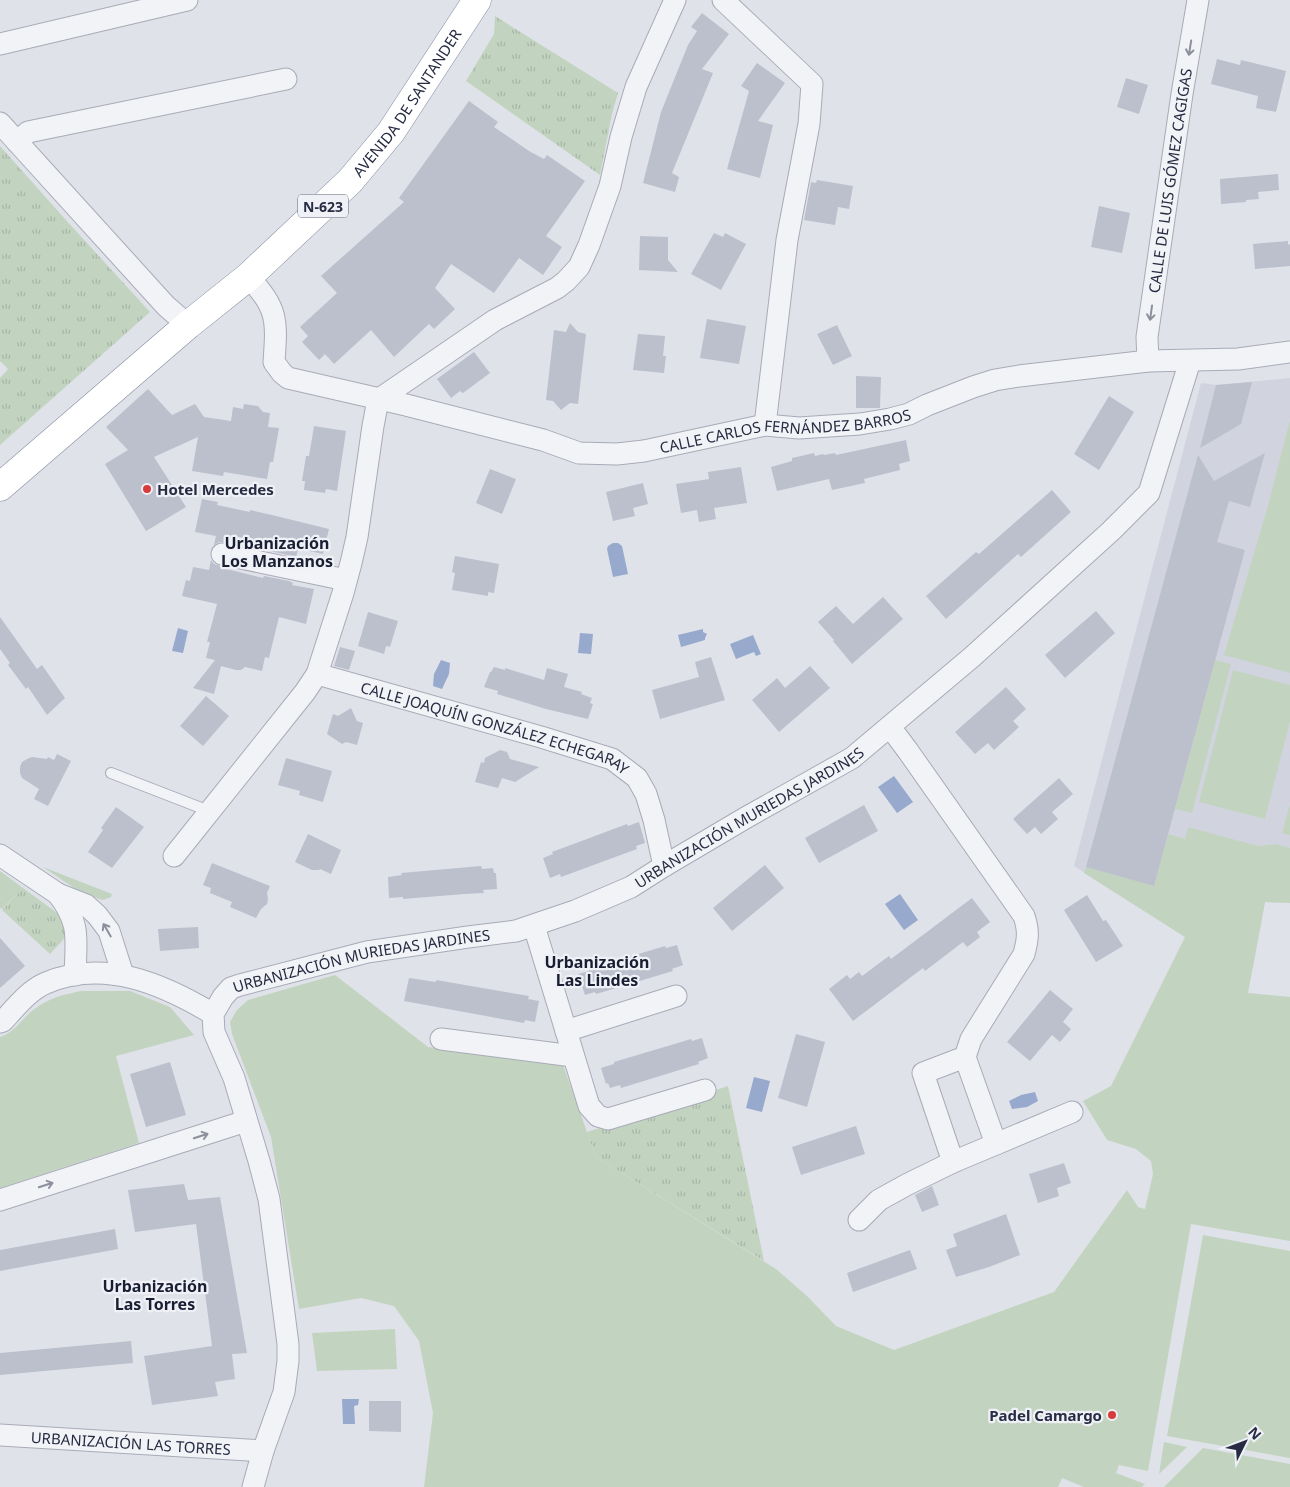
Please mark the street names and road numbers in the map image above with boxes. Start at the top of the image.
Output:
street label: AVENIDA DE SANTANDER [348,24,466,181]
street label: CALLE DE LUIS GÓMEZ CAGIGAS [1143,67,1196,294]
road number: N-623 [298,195,348,218]
street label: CALLE CARLOS FERNÁNDEZ BARROS [658,404,913,457]
street label: CALLE JOAQUÍN GONZÁLEZ ECHEGARAY [358,677,634,779]
street label: URBANIZACIÓN MURIEDAS JARDINES [631,742,868,892]
street label: URBANIZACIÓN MURIEDAS JARDINES [230,924,491,997]
street label: URBANIZACIÓN LAS TORRES [30,1427,231,1459]

